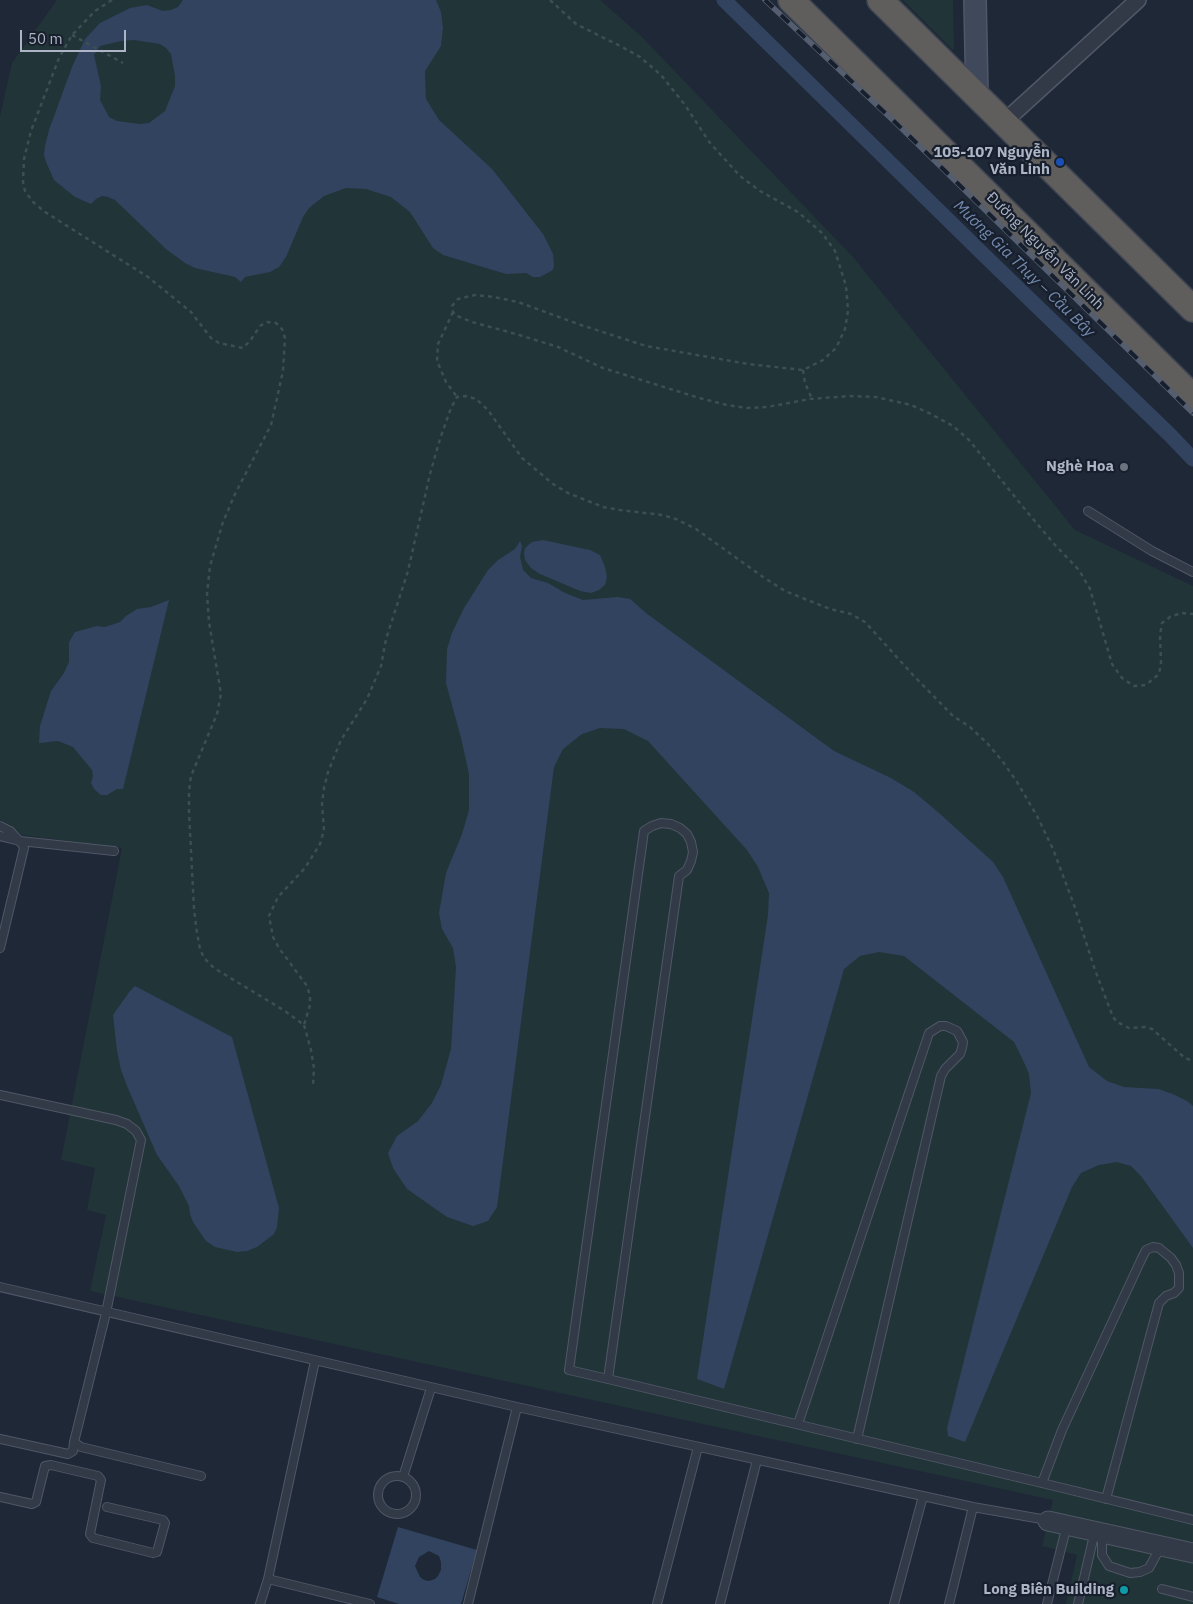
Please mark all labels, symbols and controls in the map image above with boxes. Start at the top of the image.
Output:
scale bar [22,20,129,52]
text: 50 m [28,29,63,48]
place label: 105-107 Nguyễn Văn Linh [933,144,1050,179]
marker: 105-107 Nguyễn Văn Linh [1054,156,1066,168]
street label: Đường Nguyễn Văn Linh [983,189,1107,313]
water label: Mương Gia Thụy – Cầu Bây [949,196,1099,342]
place label: Nghè Hoa [1046,458,1114,476]
marker: Nghè Hoa [1118,461,1130,473]
place label: Long Biên Building [983,1581,1114,1599]
marker: Long Biên Building [1118,1584,1130,1596]

